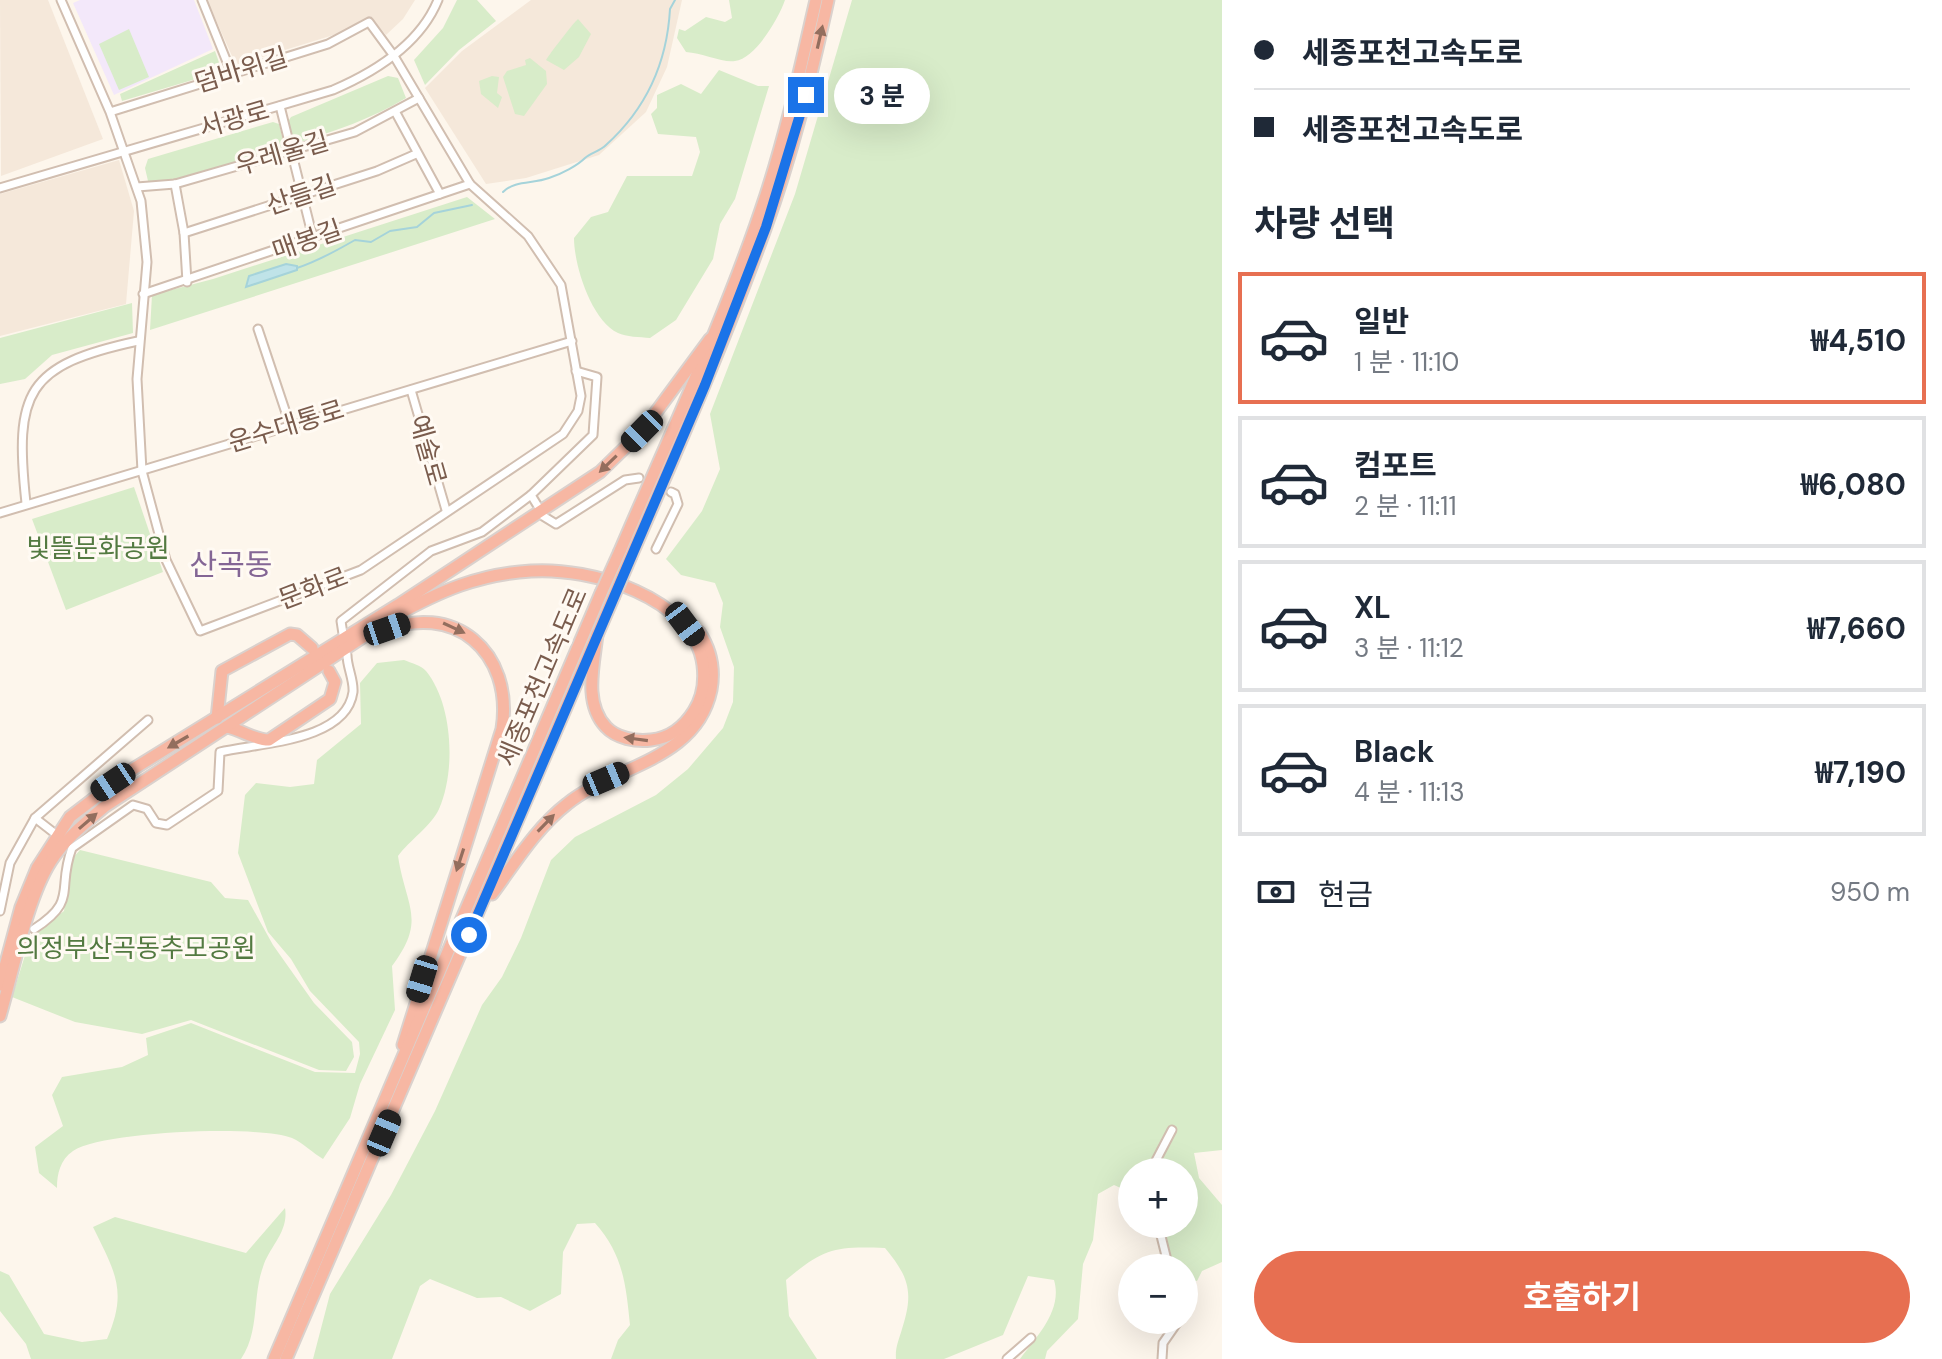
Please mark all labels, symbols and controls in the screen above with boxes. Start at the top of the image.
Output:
one-way arrow [814,24,827,49]
text: 세종포천고속도로 [1302,33,1523,72]
street label: 덤바위길 [190,40,292,100]
callout: 3 분 [834,67,930,123]
route end [788,77,824,113]
text: 3 분 [859,79,905,113]
street label: 서광로 [195,93,273,145]
text: 세종포천고속도로 [1302,110,1523,149]
street label: 우레울길 [231,123,333,183]
street label: 산들길 [262,168,340,222]
text: 차량 선택 [1254,200,1395,247]
street label: 매봉길 [268,212,346,268]
icon: car [1258,302,1330,374]
text: 일반 [1354,302,1409,341]
text: ₩4,510 [1811,321,1906,360]
text: 1 분 · 11:10 [1354,345,1459,379]
street label: 운수대통로 [224,392,348,460]
car [617,406,667,456]
street label: 예술로 [402,411,454,489]
icon: car [1258,446,1330,518]
text: 컴포트 [1354,446,1437,485]
one-way arrow [599,454,618,473]
text: ₩6,080 [1801,465,1906,504]
text: 2 분 · 11:11 [1354,489,1457,523]
park label: 빛뜰문화공원 [26,531,170,565]
district label: 산곡동 [190,545,272,584]
street label: 문화로 [273,559,353,617]
street label: 세종포천고속도로 [489,582,595,772]
text: XL [1354,588,1391,627]
icon: car [1258,590,1330,662]
car [661,598,709,650]
text: ₩7,660 [1807,609,1906,648]
car [360,610,414,648]
one-way arrow [442,621,465,635]
text: 3 분 · 11:12 [1354,631,1464,665]
one-way arrow [623,732,648,745]
text: Black [1354,732,1434,771]
icon: car [1258,734,1330,806]
one-way arrow [167,735,190,749]
text: ₩7,190 [1815,753,1906,792]
car [86,759,140,805]
car [579,759,633,799]
text: 4 분 · 11:13 [1354,775,1465,809]
one-way arrow [78,812,97,830]
one-way arrow [537,814,555,833]
one-way arrow [453,849,466,873]
icon: cash [1254,870,1298,914]
text: 현금 [1318,875,1373,914]
text: 950 m [1830,875,1910,909]
route start [451,917,487,953]
park label: 의정부산곡동추모공원 [16,931,256,965]
car [404,953,440,1005]
car [364,1106,404,1160]
map controls [1118,1158,1198,1334]
button: + [1118,1158,1198,1238]
button: 호출하기 [1254,1251,1910,1343]
button: − [1118,1254,1198,1334]

